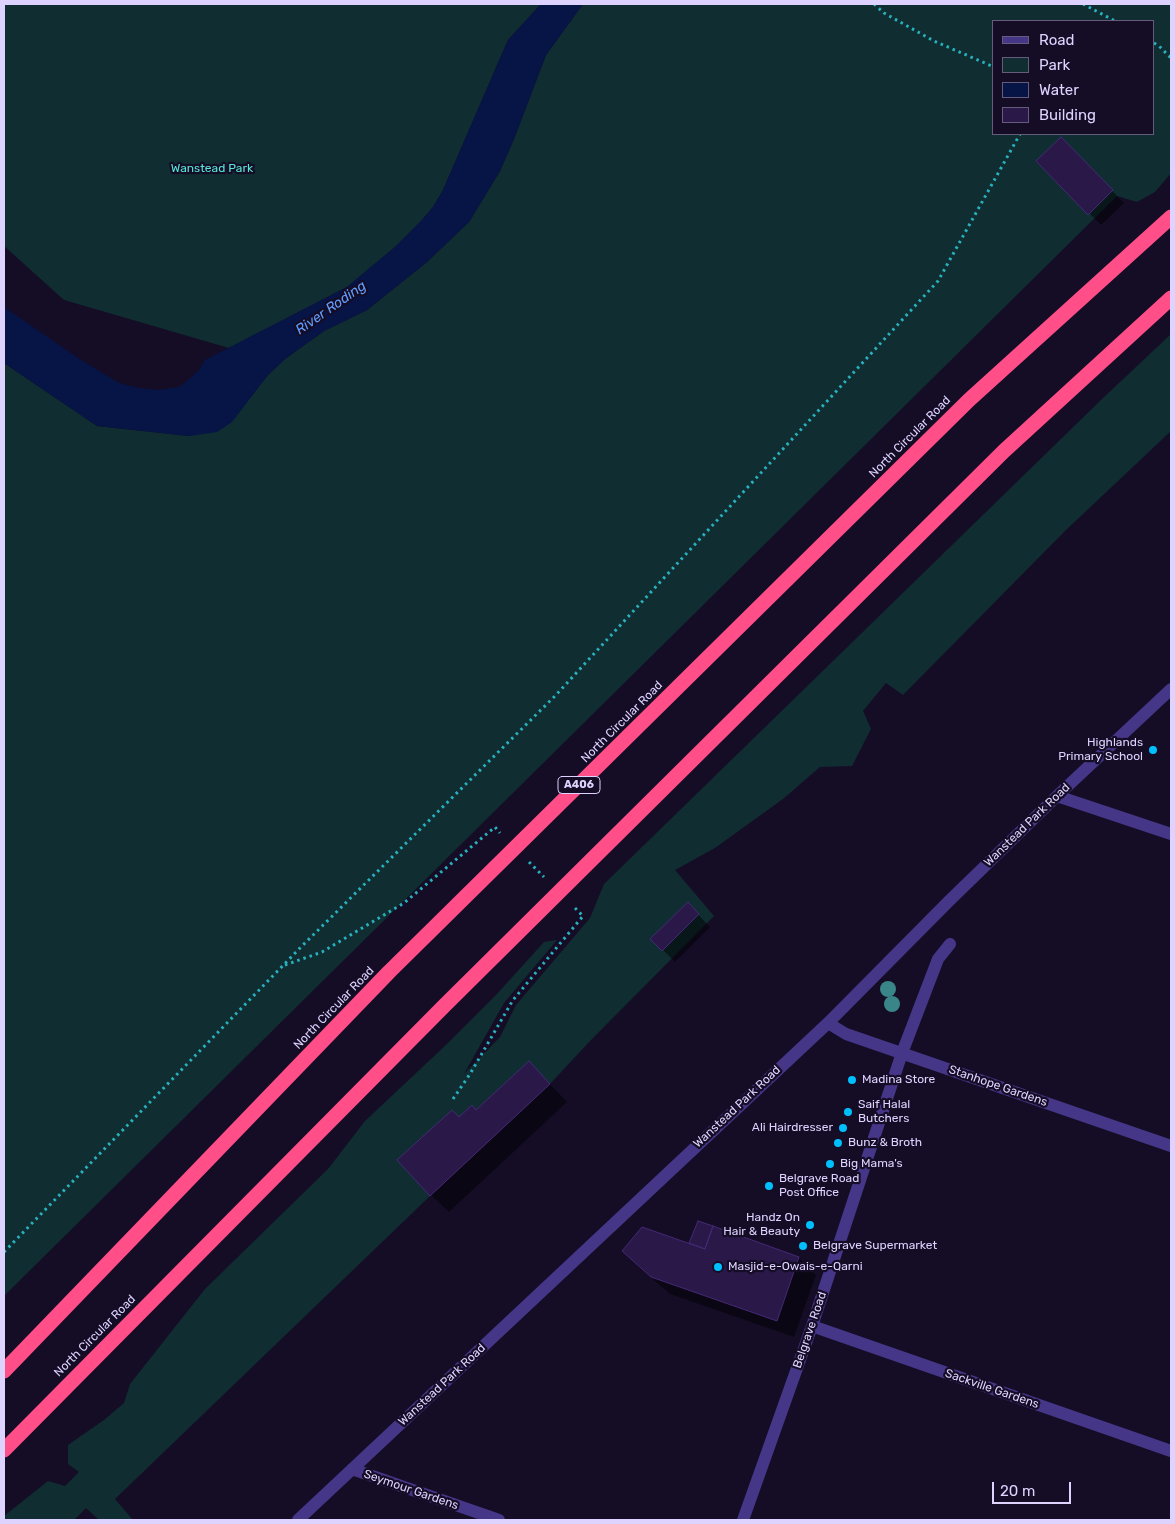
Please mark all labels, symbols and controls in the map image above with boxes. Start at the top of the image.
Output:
legend [992,20,1155,135]
text: Road [1039,31,1075,49]
text: Park [1039,56,1070,74]
text: Water [1039,81,1079,99]
text: Building [1039,106,1096,124]
park label: Wanstead Park [171,162,253,176]
water label: River Roding [292,278,370,338]
street label: North Circular Road [866,393,954,481]
street label: North Circular Road [578,678,666,766]
place label: Highlands Primary School [1058,736,1143,764]
marker: Highlands Primary School [1147,744,1159,756]
road number: A406 [558,776,600,794]
street label: Wanstead Park Road [981,780,1073,870]
street label: North Circular Road [291,964,377,1052]
street label: Stanhope Gardens [947,1062,1049,1110]
street label: Wanstead Park Road [690,1063,784,1151]
place label: Madina Store [862,1073,935,1087]
marker: Madina Store [846,1074,858,1086]
place label: Saif Halal Butchers [858,1098,910,1126]
marker: Saif Halal Butchers [842,1106,854,1118]
place label: Ali Hairdresser [752,1121,833,1135]
marker: Ali Hairdresser [837,1122,849,1134]
place label: Bunz & Broth [848,1136,922,1150]
marker: Bunz & Broth [832,1137,844,1149]
place label: Big Mama's [840,1157,903,1171]
marker: Big Mama's [824,1158,836,1170]
place label: Belgrave Road Post Office [779,1172,859,1200]
marker: Belgrave Road Post Office [763,1180,775,1192]
place label: Handz On Hair & Beauty [723,1211,800,1239]
marker: Handz On Hair & Beauty [804,1219,816,1231]
place label: Belgrave Supermarket [813,1239,937,1253]
marker: Belgrave Supermarket [797,1240,809,1252]
place label: Masjid-e-Owais-e-Qarni [728,1260,863,1274]
marker: Masjid-e-Owais-e-Qarni [712,1261,724,1273]
street label: Belgrave Road [790,1290,830,1370]
street label: North Circular Road [51,1292,139,1380]
street label: Wanstead Park Road [395,1341,489,1429]
street label: Sackville Gardens [943,1366,1041,1412]
street label: Seymour Gardens [362,1467,460,1513]
scale bar [995,1472,1074,1504]
text: 20 m [1000,1482,1035,1500]

